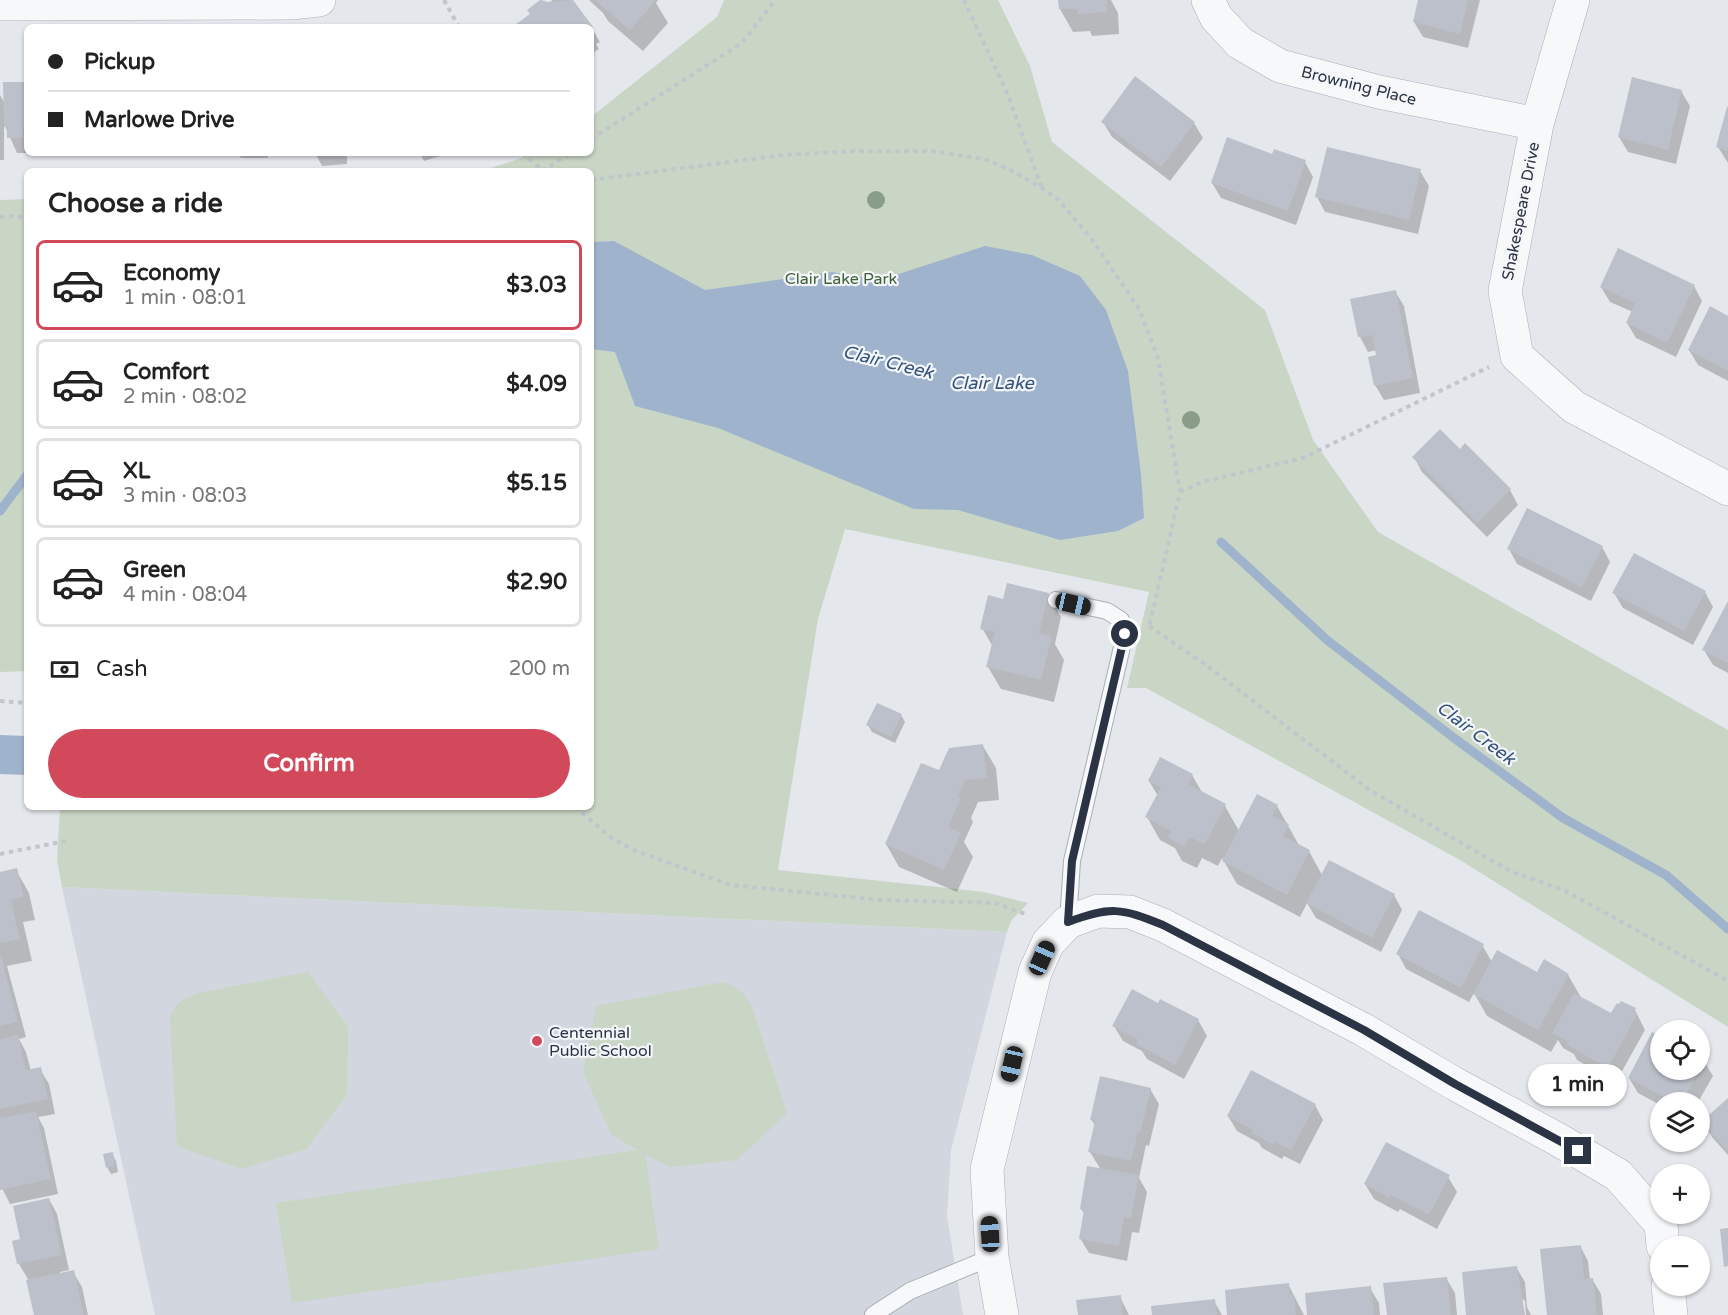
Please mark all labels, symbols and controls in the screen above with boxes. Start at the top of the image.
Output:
text: Pickup [84,49,155,75]
street label: Browning Place [1299,62,1418,110]
text: Marlowe Drive [84,107,234,133]
street label: Shakespeare Drive [1498,140,1544,282]
text: Choose a ride [48,187,223,220]
icon: car [51,258,105,312]
text: Economy [123,260,220,286]
park label: Clair Lake Park [785,269,898,289]
text: $3.03 [506,272,567,298]
text: 1 min · 08:01 [123,286,247,310]
water label: Clair Creek [841,340,937,384]
icon: car [51,357,105,411]
text: Comfort [123,359,209,385]
text: $4.09 [506,371,567,397]
water label: Clair Lake [950,372,1035,394]
text: 2 min · 08:02 [123,385,247,409]
icon: car [51,456,105,510]
text: XL [123,458,150,484]
text: $5.15 [506,470,567,496]
text: 3 min · 08:03 [123,484,247,508]
icon: car [51,555,105,609]
text: Green [123,557,186,583]
text: $2.90 [506,569,567,595]
text: 4 min · 08:04 [123,583,247,607]
car [1053,591,1093,617]
route start [1111,620,1138,647]
icon: cash [48,653,81,686]
text: Cash [96,656,148,682]
text: 200 m [509,657,570,681]
water label: Clair Creek [1432,696,1520,770]
button: Confirm [48,729,570,798]
car [1026,938,1058,978]
map controls [1650,1020,1710,1296]
button: locate [1650,1020,1710,1080]
place label: Centennial Public School [549,1023,652,1061]
marker: Centennial Public School [530,1034,544,1048]
car [999,1044,1025,1084]
callout: 1 min [1528,1064,1628,1106]
text: 1 min [1551,1073,1604,1097]
button: layers [1650,1092,1710,1152]
route end [1564,1137,1591,1164]
button: + [1650,1164,1710,1224]
car [980,1216,1000,1252]
button: − [1650,1236,1710,1296]

